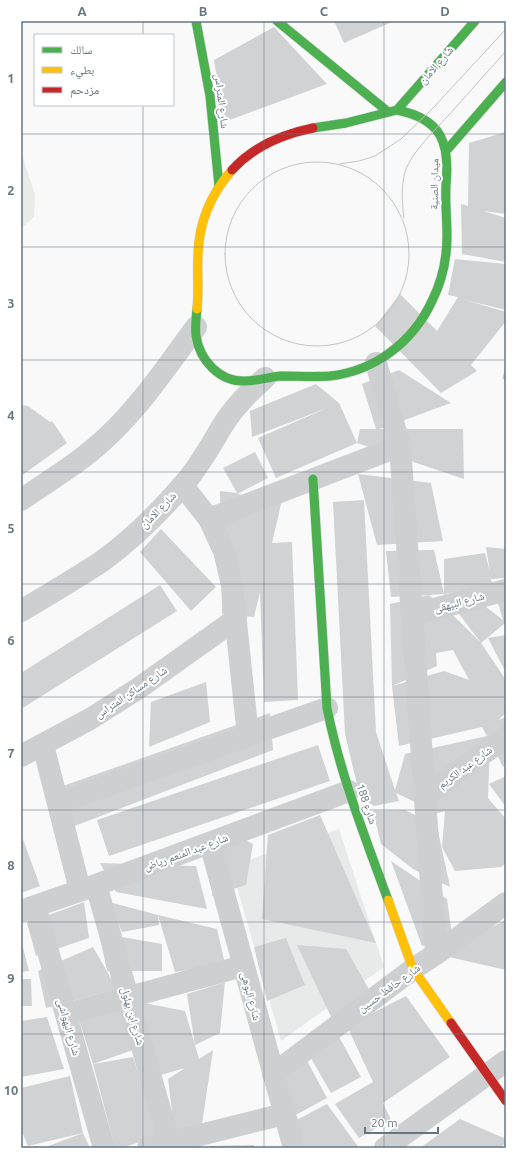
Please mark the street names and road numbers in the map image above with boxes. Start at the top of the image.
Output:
street label: شارع الامان [416,44,456,87]
street label: شارع المتراس [212,73,231,129]
street label: ميدان الصنية [428,158,441,210]
street label: شارع الامان [138,489,179,531]
street label: شارع البيهقى [433,590,486,615]
street label: شارع مساكن المتراس [93,664,170,721]
street label: شارع عبد الكريم [436,743,496,792]
street label: شارع 188 [354,782,380,826]
street label: شارع عبد المنعم رياض [142,831,230,875]
street label: شارع حافظ حسين [356,962,423,1015]
street label: شارع البوهى [238,970,263,1022]
street label: شارع ابن بهلول [118,986,147,1047]
street label: شارع البهواشى [54,997,83,1057]

